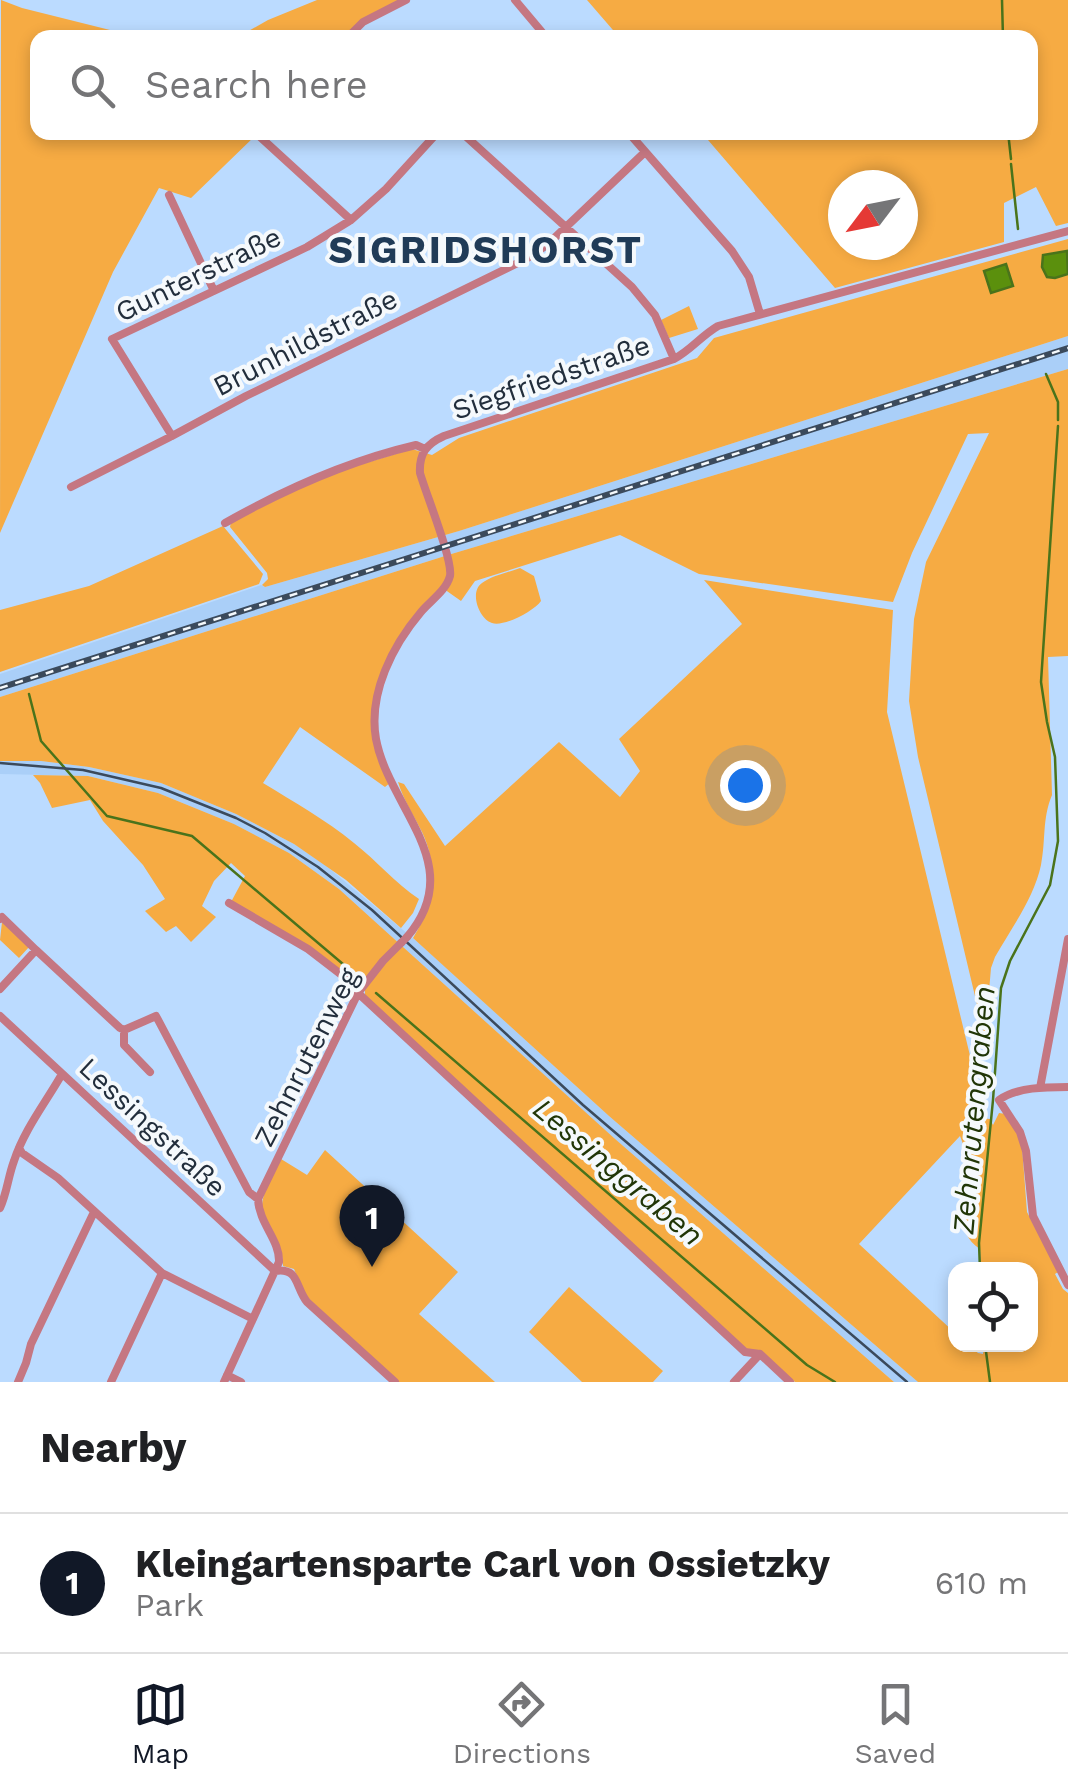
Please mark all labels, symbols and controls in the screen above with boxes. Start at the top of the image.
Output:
search box [30,30,1038,140]
icon: search [65,58,120,113]
text: Search here [145,63,368,107]
north arrow [828,170,918,260]
street label: Gunterstraße [110,220,286,329]
district label: SIGRIDSHORST [328,228,644,272]
street label: Brunhildstraße [208,282,403,403]
street label: Siegfriedstraße [448,328,654,427]
your location [720,760,771,811]
street label: Zehnrutenweg [247,963,366,1152]
water label: Zehnrutengraben [945,985,1002,1236]
street label: Lessingstraße [72,1051,233,1204]
water label: Lessinggraben [526,1091,710,1253]
pin: 1 [340,1184,404,1267]
map controls [948,1262,1038,1352]
button: locate [948,1262,1038,1352]
text: Nearby [40,1423,187,1472]
text: Kleingartensparte Carl von Ossietzky [135,1542,830,1586]
text: 1 [66,1564,79,1602]
text: 610 m [935,1564,1028,1602]
text: Park [135,1586,204,1624]
tab: Map [132,1677,189,1770]
tab: Directions [453,1677,591,1770]
tab: Saved [855,1677,936,1770]

